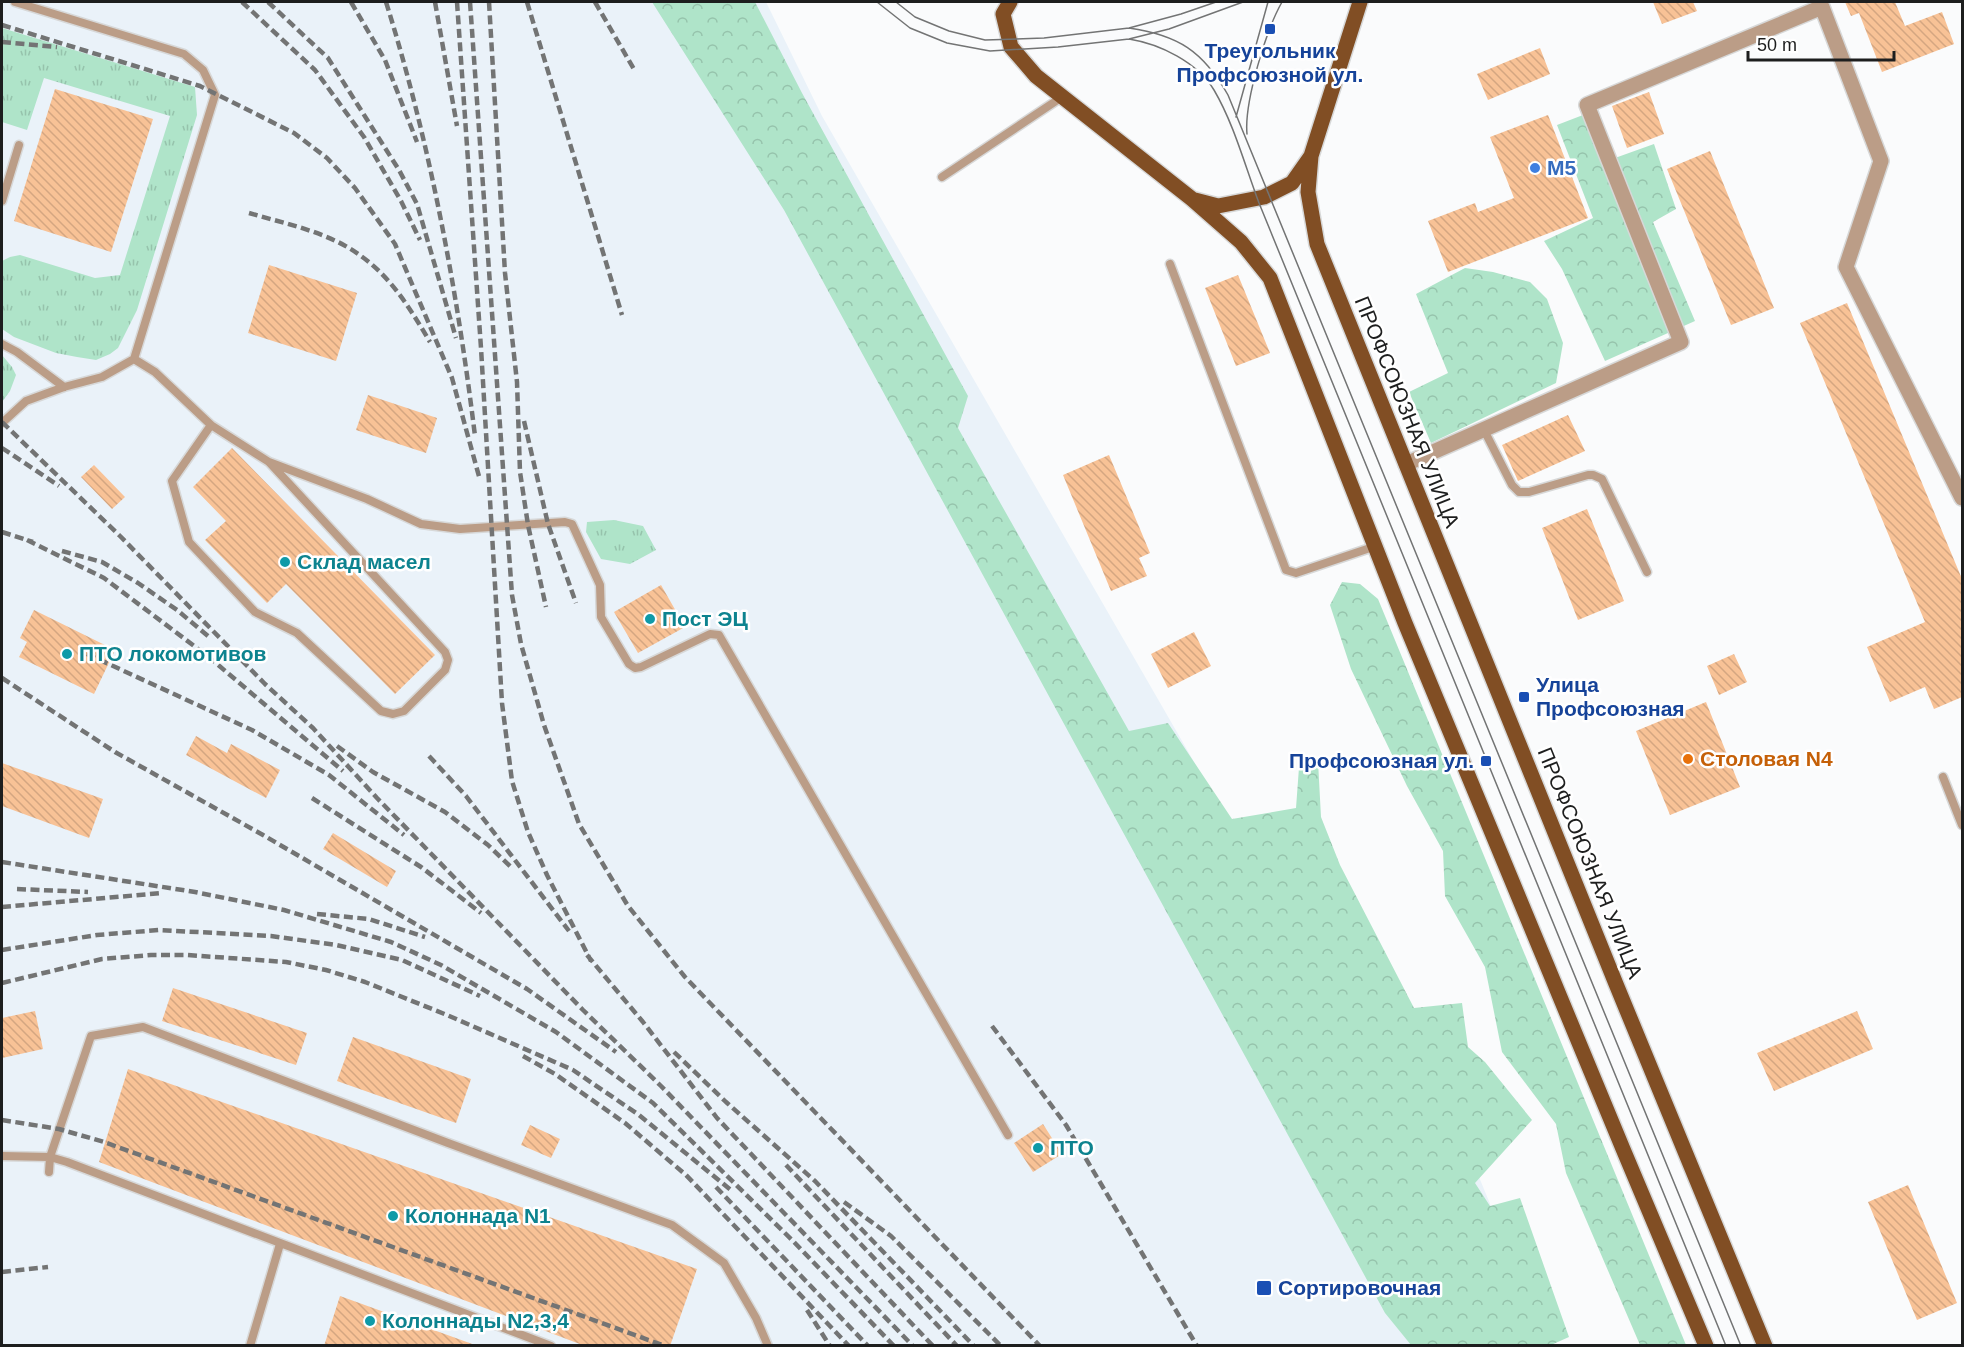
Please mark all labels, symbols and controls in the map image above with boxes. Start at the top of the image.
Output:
marker: Треугольник Профсоюзной ул. [1263,22,1277,36]
scale bar [1748,24,1894,62]
text: 50 m [1757,35,1797,55]
place label: Треугольник Профсоюзной ул. [1177,39,1363,86]
place label: М5 [1547,156,1576,179]
marker: М5 [1528,161,1542,175]
street label: ПРОФСОЮЗНАЯ УЛИЦА [1351,293,1464,531]
place label: Склад масел [297,550,431,573]
marker: Склад масел [278,555,292,569]
place label: Пост ЭЦ [662,607,748,630]
marker: Пост ЭЦ [643,612,657,626]
place label: ПТО локомотивов [79,642,266,665]
marker: ПТО локомотивов [60,647,74,661]
place label: Улица Профсоюзная [1536,673,1685,720]
marker: Улица Профсоюзная [1517,690,1531,704]
street label: ПРОФСОЮЗНАЯ УЛИЦА [1534,744,1647,982]
place label: Столовая N4 [1700,747,1833,770]
place label: Профсоюзная ул. [1289,749,1474,772]
marker: Столовая N4 [1681,752,1695,766]
marker: Профсоюзная ул. [1479,754,1493,768]
place label: ПТО [1050,1136,1094,1159]
marker: ПТО [1031,1141,1045,1155]
place label: Колоннада N1 [405,1204,551,1227]
marker: Колоннада N1 [386,1209,400,1223]
place label: Сортировочная [1278,1276,1441,1299]
marker: Сортировочная [1255,1279,1273,1297]
place label: Колоннады N2,3,4 [382,1309,569,1332]
marker: Колоннады N2,3,4 [363,1314,377,1328]

